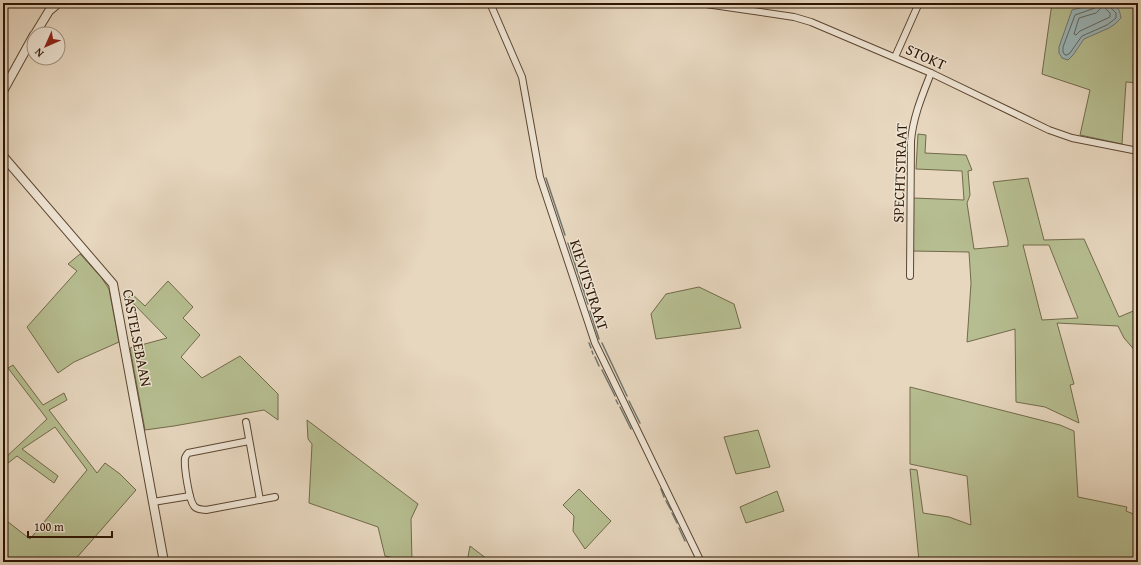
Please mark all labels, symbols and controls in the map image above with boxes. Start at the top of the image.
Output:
north arrow [26,26,66,66]
street label: STOKT [903,38,950,75]
text: N [30,44,47,61]
street label: SPECHTSTRAAT [887,122,912,223]
street label: KIEVITSTRAAT [565,237,614,333]
street label: CASTELSEBAAN [118,287,157,389]
scale bar [28,513,112,539]
text: 100 m [34,518,64,535]

